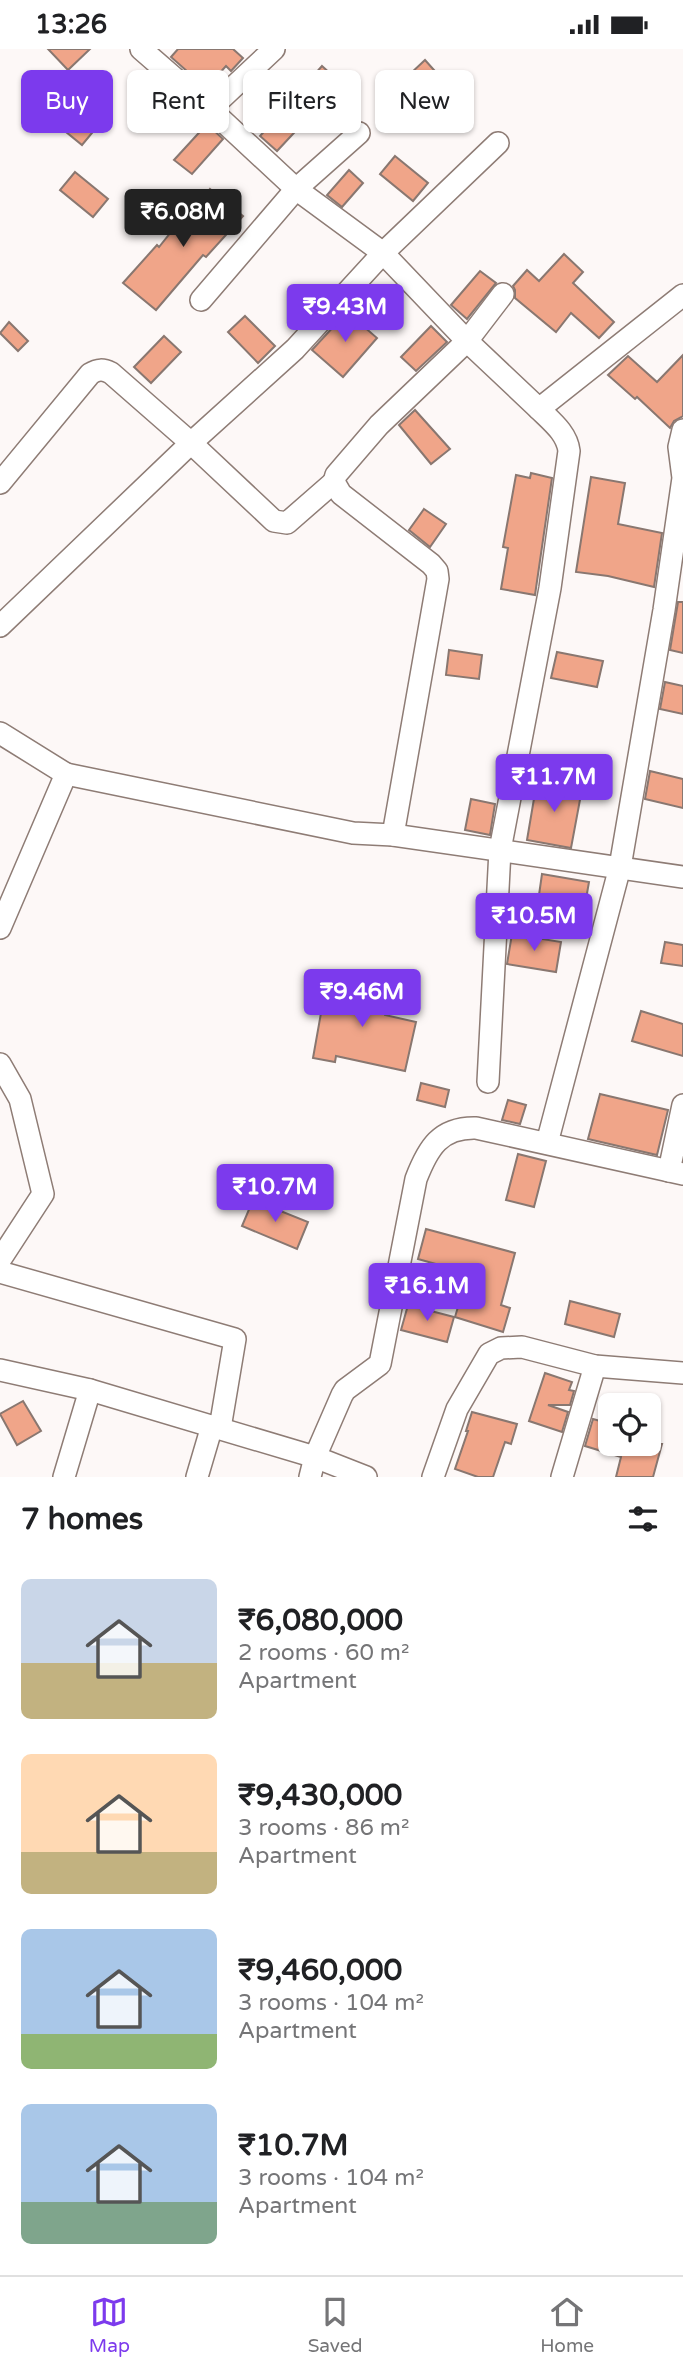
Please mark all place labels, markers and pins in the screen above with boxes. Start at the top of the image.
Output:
pin: ₹6.08M [126,189,240,249]
pin: ₹9.43M [288,285,402,344]
pin: ₹11.7M [497,755,611,814]
pin: ₹10.5M [477,893,591,953]
pin: ₹9.46M [305,969,419,1029]
pin: ₹10.7M [218,1165,332,1224]
pin: ₹16.1M [370,1263,484,1323]

